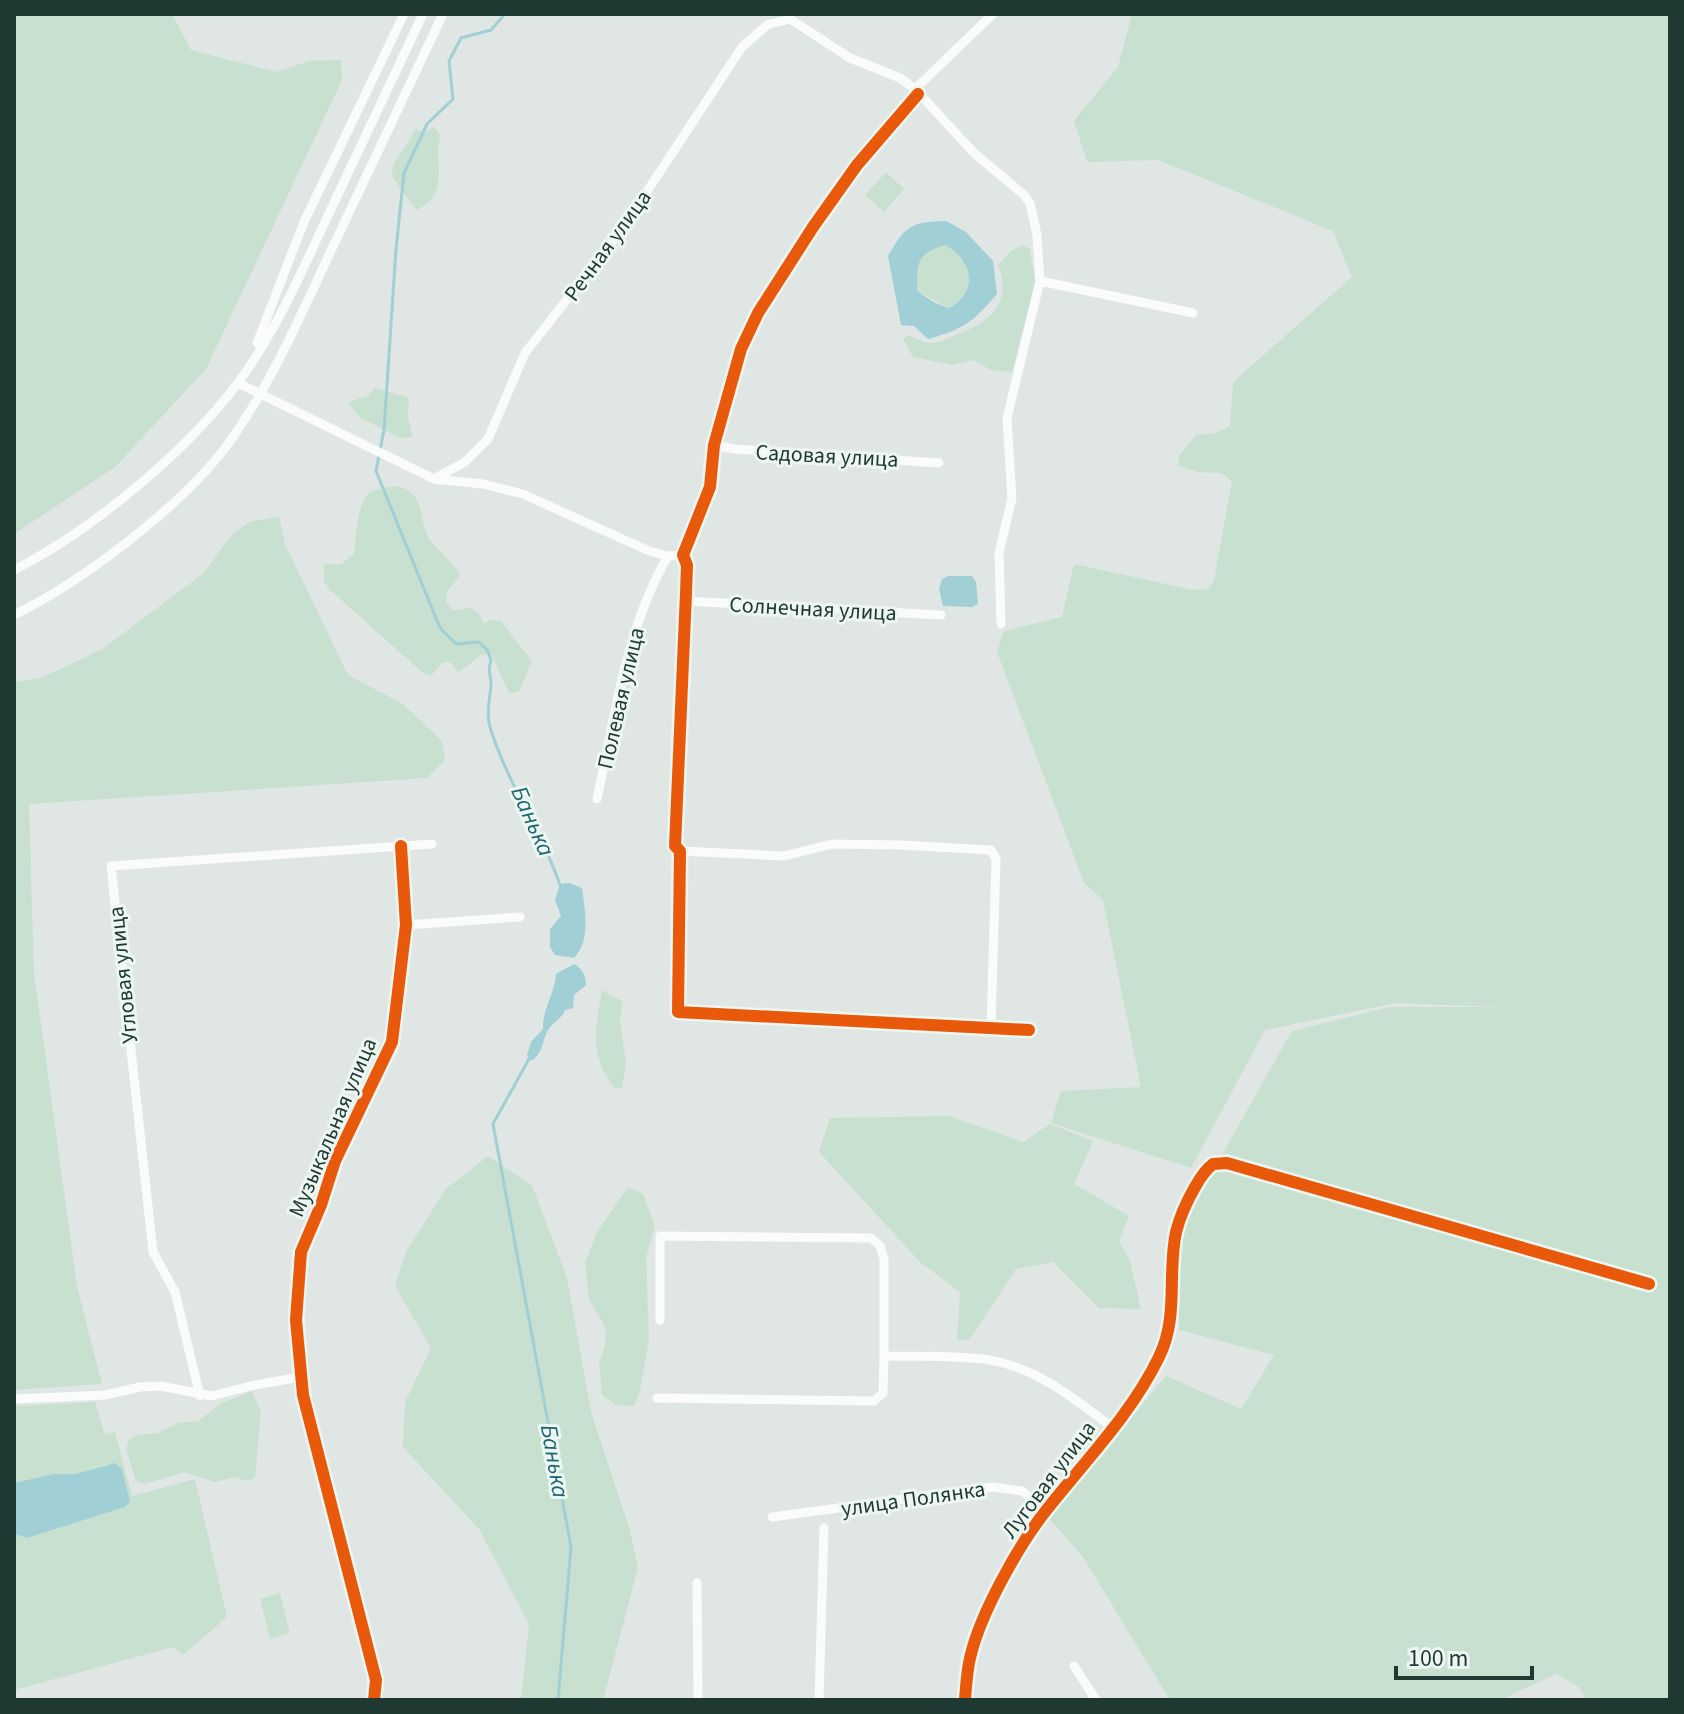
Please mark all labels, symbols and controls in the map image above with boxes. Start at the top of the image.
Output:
street label: Речная улица [556,183,659,308]
street label: Садовая улица [755,436,899,476]
street label: Солнечная улица [728,589,897,629]
street label: Полевая улица [589,624,653,772]
water label: Банька [502,780,564,862]
street label: Угловая улица [100,905,146,1045]
street label: Музыкальная улица [281,1033,385,1222]
street label: Луговая улица [994,1414,1104,1545]
water label: Банька [531,1422,578,1501]
street label: улица Полянка [839,1473,987,1525]
scale bar [1396,1630,1532,1680]
text: 100 m [1408,1641,1468,1676]

